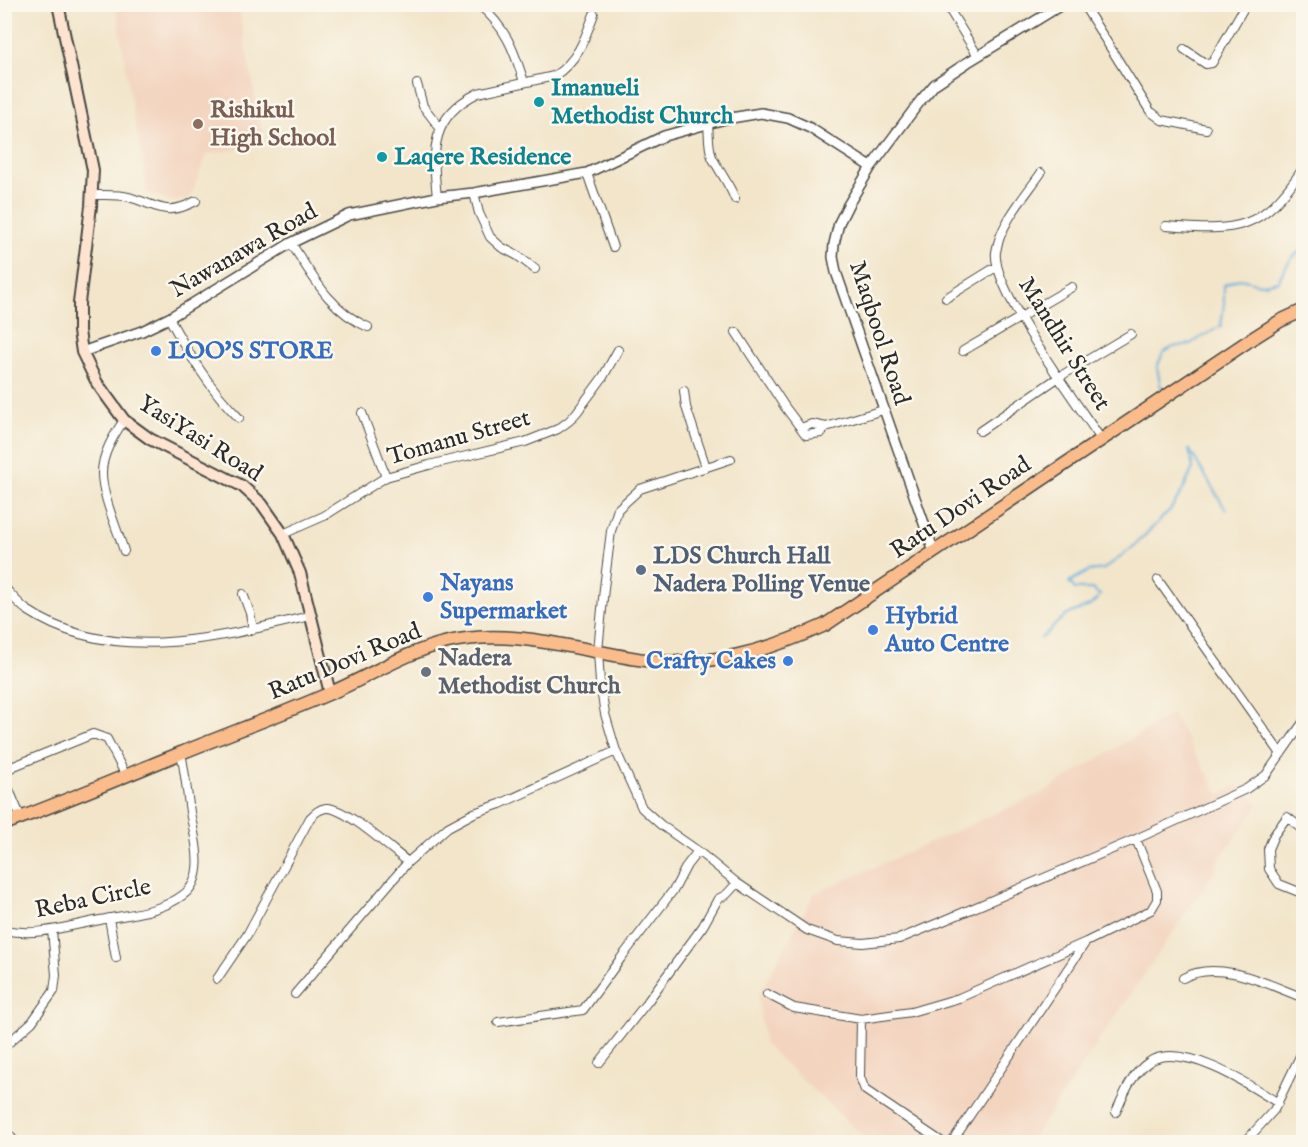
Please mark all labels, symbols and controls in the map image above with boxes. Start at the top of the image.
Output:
place label: Imanueli Methodist Church [551,73,734,132]
place label: Rishikul High School [210,95,336,154]
marker: Imanueli Methodist Church [532,95,546,109]
marker: Rishikul High School [191,117,205,131]
place label: Laqere Residence [394,142,571,173]
marker: Laqere Residence [375,150,389,164]
street label: Nawanawa Road [165,196,323,306]
street label: Maqbool Road [841,257,917,409]
street label: Mandhir Street [1011,272,1117,416]
place label: LOO'S STORE [168,336,333,367]
marker: LOO'S STORE [149,344,163,358]
street label: YasiYasi Road [132,388,268,490]
street label: Tomanu Street [384,403,534,473]
street label: Ratu Dovi Road [885,449,1037,566]
place label: LDS Church Hall Nadera Polling Venue [652,541,870,600]
marker: LDS Church Hall Nadera Polling Venue [634,563,648,577]
place label: Nayans Supermarket [439,568,568,627]
marker: Nayans Supermarket [421,590,435,604]
place label: Hybrid Auto Centre [884,601,1009,660]
street label: Ratu Dovi Road [264,616,426,708]
marker: Hybrid Auto Centre [866,623,880,637]
place label: Nadera Methodist Church [437,643,621,702]
place label: Crafty Cakes [646,646,777,677]
marker: Crafty Cakes [781,654,795,668]
marker: Nadera Methodist Church [419,665,433,679]
street label: Reba Circle [32,872,154,926]

